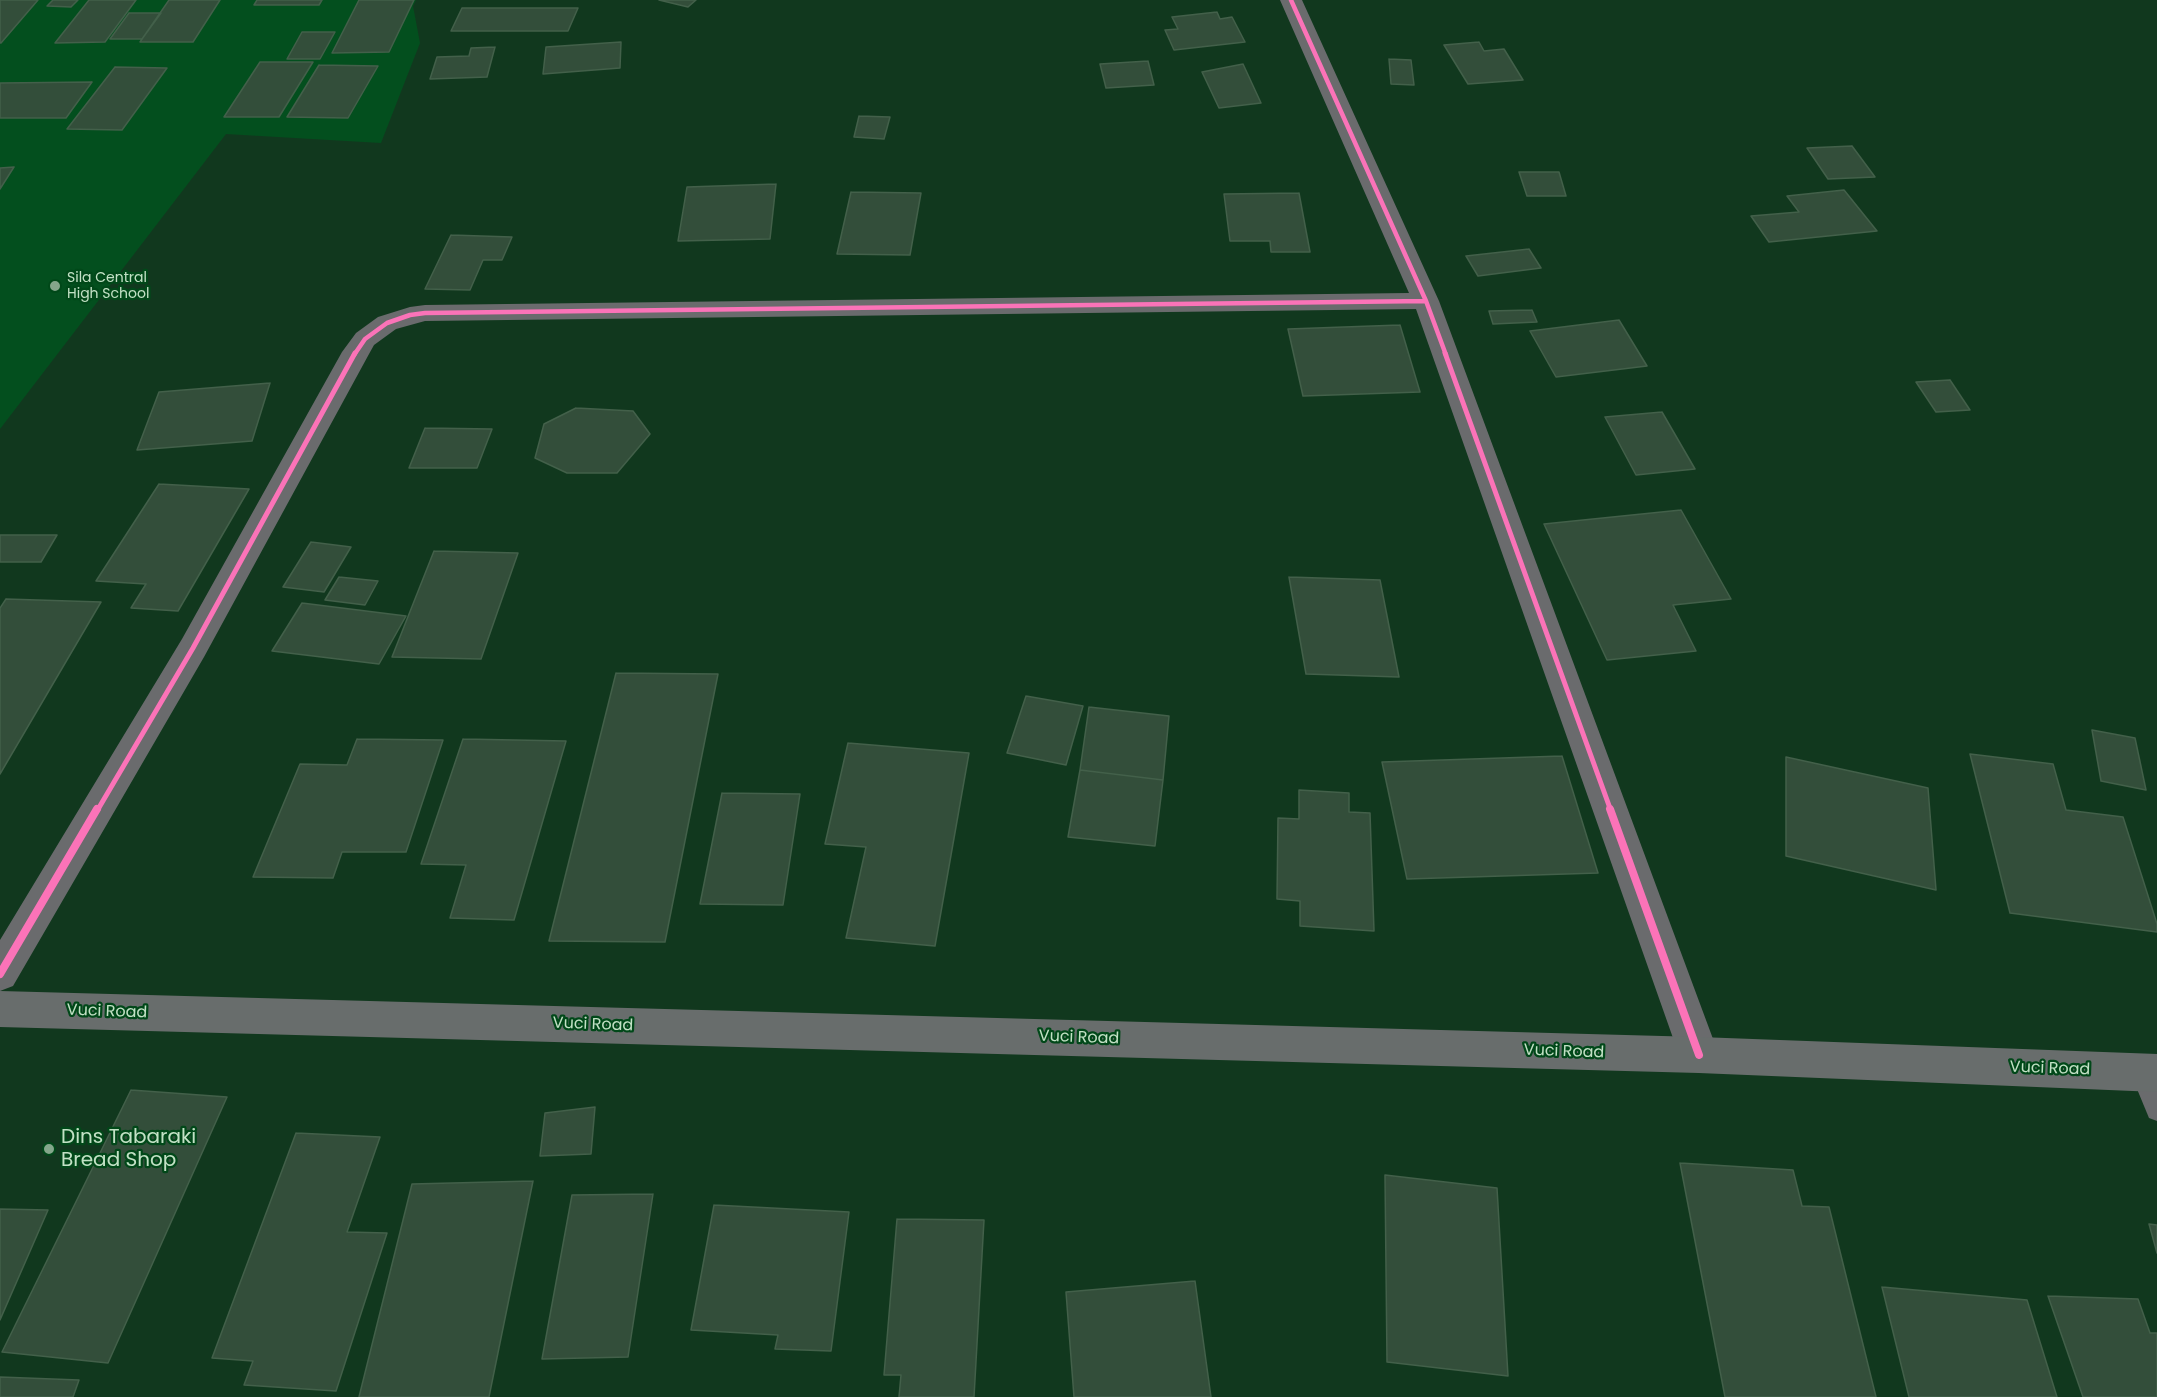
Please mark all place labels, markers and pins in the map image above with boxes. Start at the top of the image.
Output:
place label: Sila Central High School [67,270,149,302]
marker: Sila Central High School [48,279,62,293]
place label: Dins Tabaraki Bread Shop [61,1126,196,1173]
marker: Dins Tabaraki Bread Shop [42,1142,56,1156]

